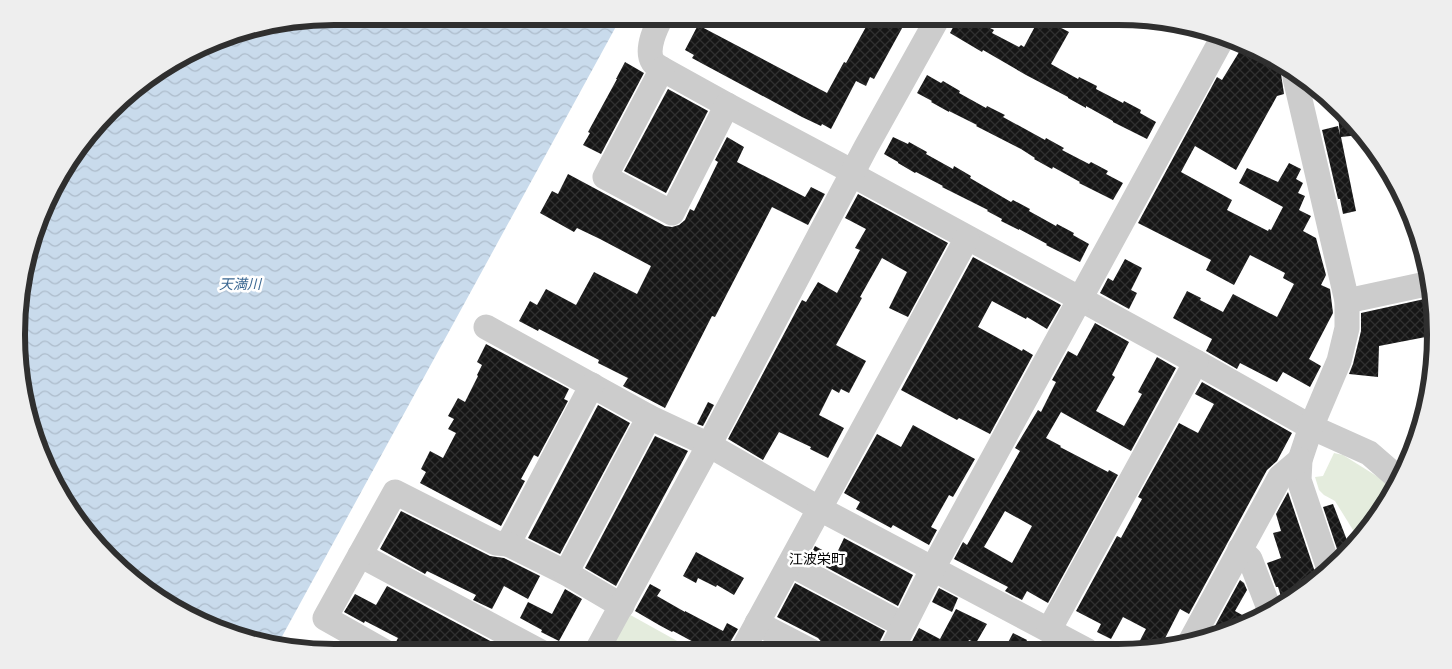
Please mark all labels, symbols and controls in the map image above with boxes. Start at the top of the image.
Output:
water label: 天満川 [219,273,263,294]
district label: 江波栄町 [789,548,845,569]

